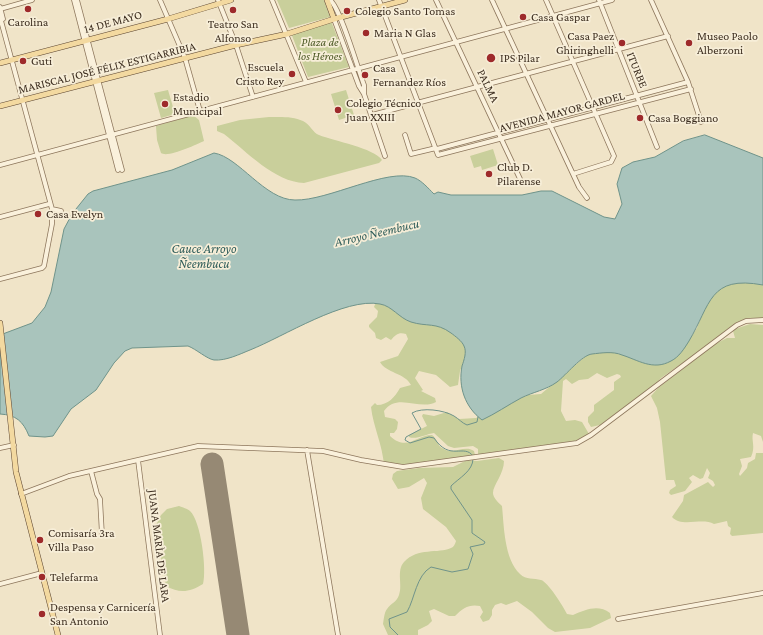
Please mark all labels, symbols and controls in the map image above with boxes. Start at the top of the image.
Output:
marker: Carolina [23,4,33,14]
place label: Colegio Santo Tomas [355,4,455,18]
marker: Teatro San Alfonso [228,5,238,15]
marker: Colegio Santo Tomas [342,6,352,16]
street label: 14 DE MAYO [82,7,144,37]
place label: Casa Gaspar [531,10,590,24]
marker: Casa Gaspar [518,12,528,22]
place label: Carolina [8,15,48,29]
place label: Teatro San Alfonso [208,17,258,45]
place label: Maria N Glas [374,26,436,40]
marker: Maria N Glas [361,28,371,38]
place label: Casa Paez Ghiringhelli [556,29,614,57]
place label: Museo Paolo Alberzoni [697,29,758,57]
park label: Plaza de los Héroes [298,35,342,63]
marker: Casa Paez Ghiringhelli [617,38,627,48]
marker: Museo Paolo Alberzoni [684,38,694,48]
street label: MARISCAL JOSÉ FÉLIX ESTIGARRIBIA [17,39,197,97]
street label: ITURBE [623,50,651,90]
place label: IPS Pilar [500,51,540,65]
marker: IPS Pilar [485,52,497,64]
place label: Guti [31,54,52,68]
marker: Guti [18,56,28,66]
place label: Escuela Cristo Rey [235,60,284,88]
place label: Casa Fernandez Ríos [373,61,446,89]
street label: PALMA [474,67,502,105]
marker: Escuela Cristo Rey [287,69,297,79]
marker: Casa Fernandez Ríos [360,70,370,80]
street label: AVENIDA MAYOR GARDEL [498,88,626,136]
place label: Estadio Municipal [173,90,222,118]
place label: Colegio Técnico Juan XXIII [346,96,421,124]
marker: Estadio Municipal [160,99,170,109]
marker: Colegio Técnico Juan XXIII [333,105,343,115]
place label: Casa Boggiano [648,111,718,125]
marker: Casa Boggiano [635,113,645,123]
place label: Club D. Pilarense [497,160,541,188]
marker: Club D. Pilarense [484,169,494,179]
place label: Casa Evelyn [46,207,103,221]
marker: Casa Evelyn [33,209,43,219]
water label: Arroyo Ñeembucu [333,216,421,250]
water label: Cauce Arroyo Ñeembucu [172,241,236,272]
street label: JUANA MARÌA DE LARA [145,489,173,603]
place label: Comisaría 3ra Villa Paso [48,526,115,554]
marker: Comisaría 3ra Villa Paso [35,535,45,545]
place label: Telefarma [50,570,98,584]
marker: Telefarma [37,572,47,582]
place label: Despensa y Carnicería San Antonio [50,600,156,628]
marker: Despensa y Carnicería San Antonio [37,609,47,619]

